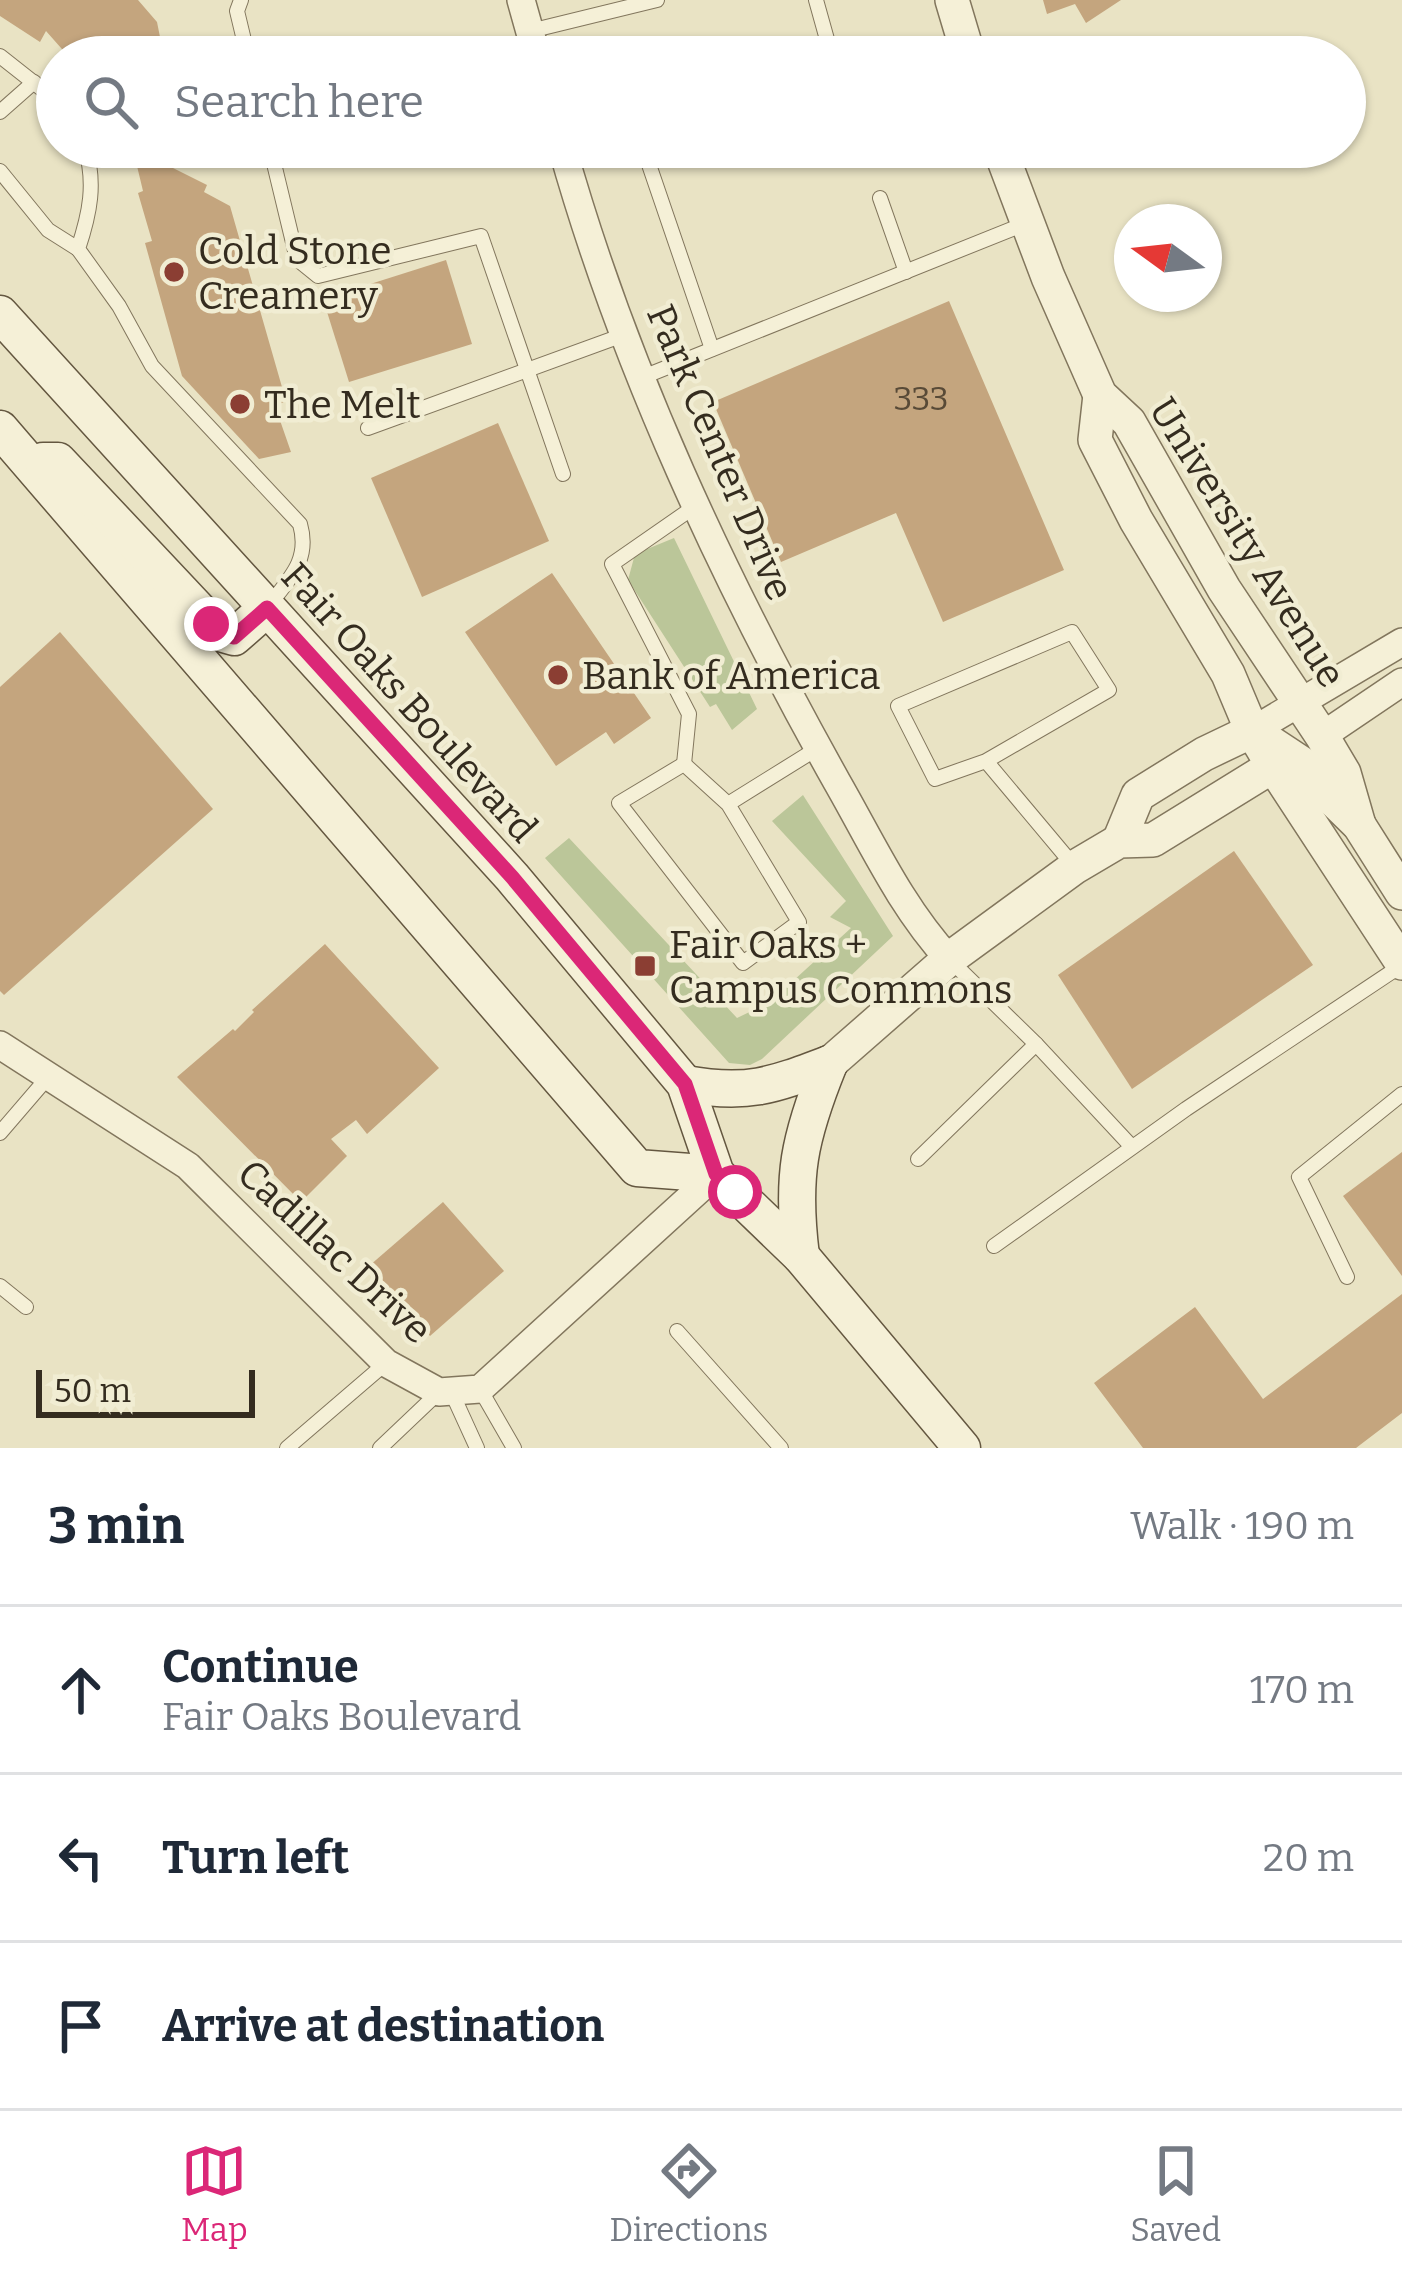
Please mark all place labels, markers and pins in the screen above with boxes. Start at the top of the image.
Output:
place label: Cold Stone Creamery [198,228,392,319]
marker: Cold Stone Creamery [161,259,187,285]
place label: The Melt [264,382,421,428]
marker: The Melt [227,391,253,417]
place label: Bank of America [582,653,880,699]
marker: Bank of America [545,662,571,688]
place label: Fair Oaks + Campus Commons [669,922,1012,1013]
marker: Fair Oaks + Campus Commons [632,953,658,979]

